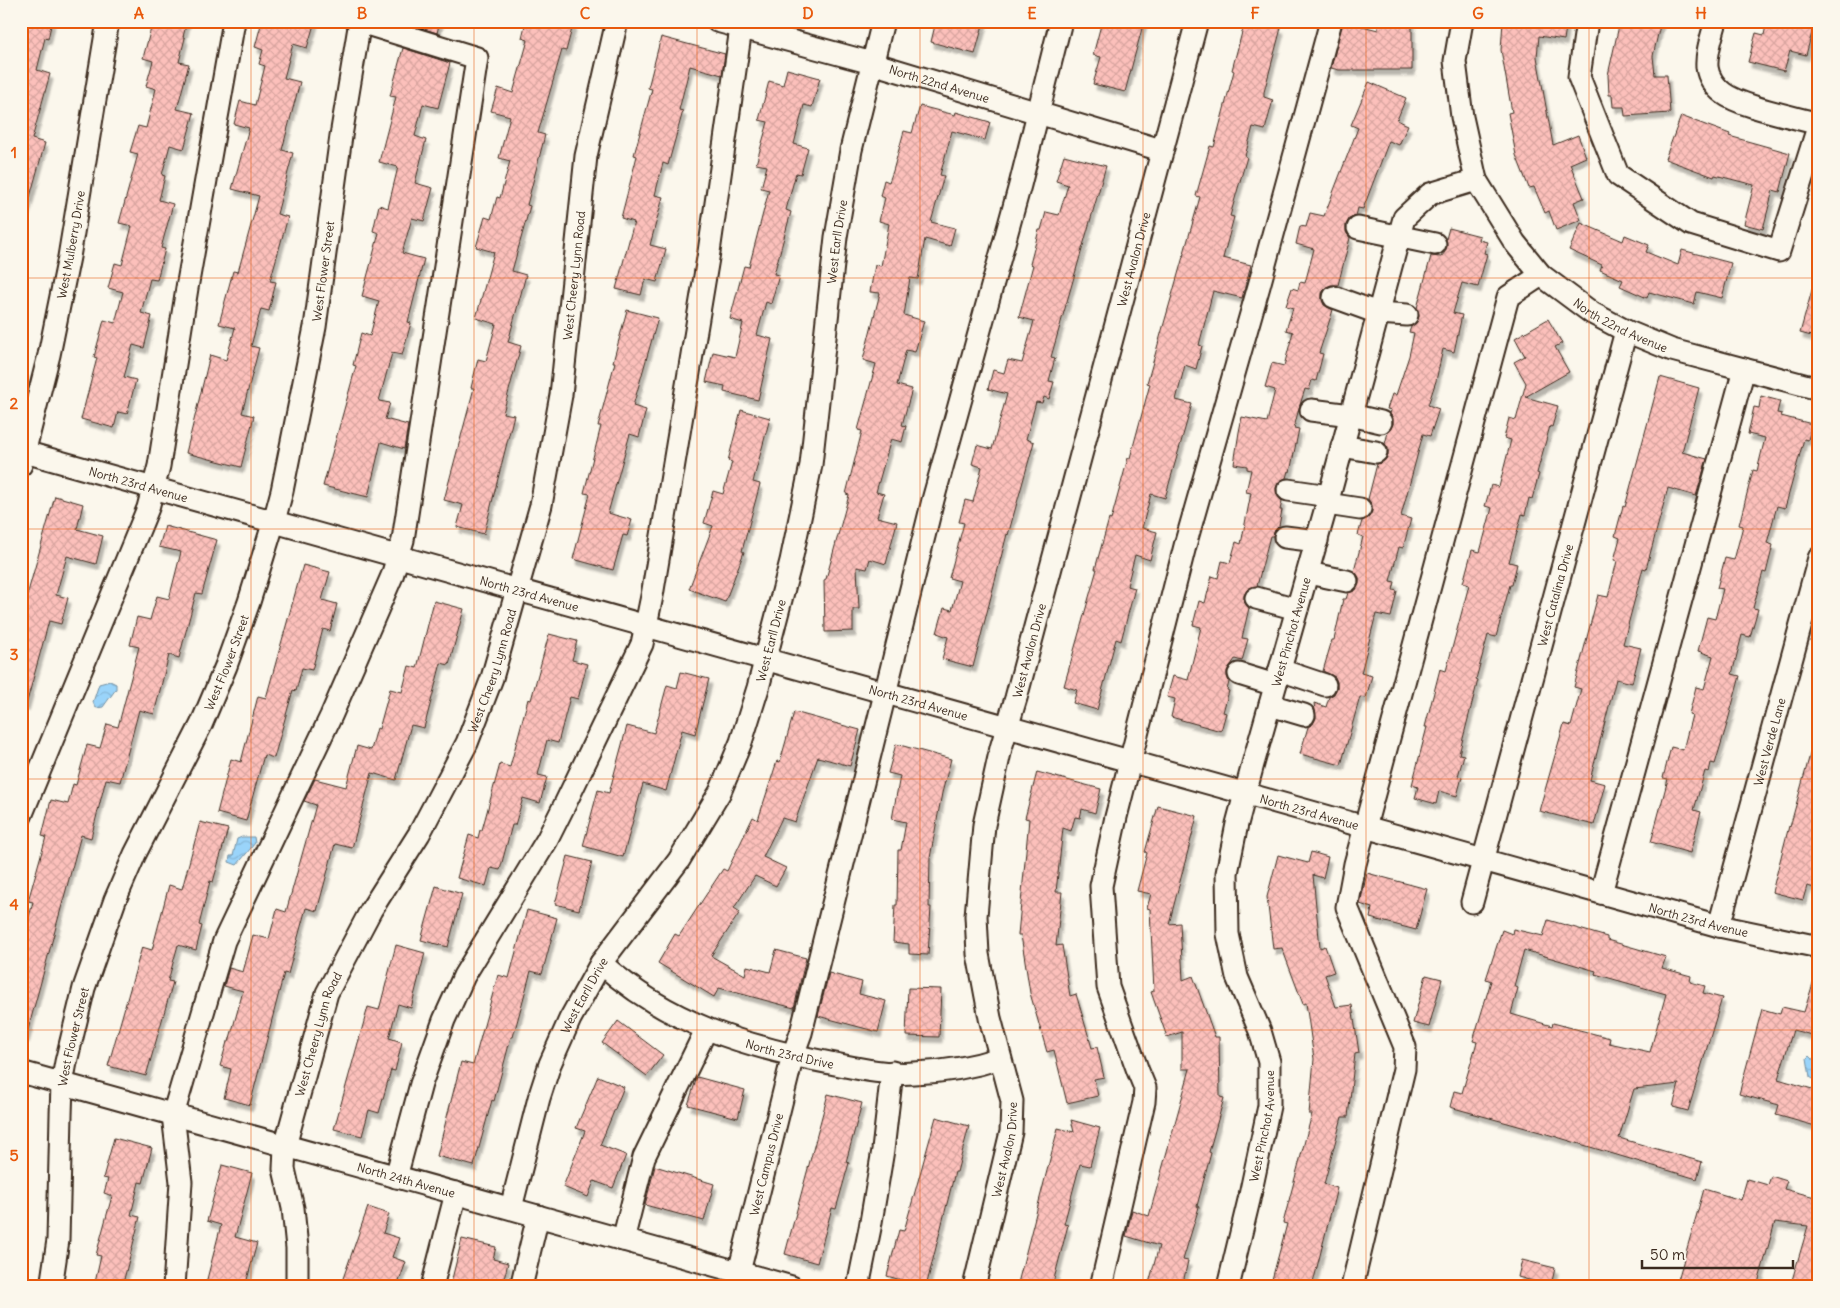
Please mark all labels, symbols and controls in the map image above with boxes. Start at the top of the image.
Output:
text: A [134,3,144,23]
text: B [357,3,368,23]
text: C [580,3,591,23]
text: D [802,3,814,23]
text: E [1027,3,1037,23]
text: F [1250,3,1260,23]
text: G [1472,3,1484,23]
text: H [1695,3,1707,23]
street label: North 22nd Avenue [887,61,991,105]
text: 1 [11,142,17,162]
street label: West Mulberry Drive [53,189,87,300]
street label: West Earll Drive [823,199,850,284]
street label: West Cheery Lynn Road [559,210,588,341]
street label: West Avalon Drive [1114,210,1153,308]
street label: West Flower Street [308,220,337,322]
street label: North 22nd Avenue [1571,294,1670,355]
text: 2 [10,393,19,413]
street label: North 23rd Avenue [87,463,190,505]
street label: West Catalina Drive [1534,542,1576,648]
street label: North 23rd Avenue [478,572,581,614]
street label: West Pinchot Avenue [1268,575,1313,688]
street label: West Earll Drive [752,598,788,683]
street label: West Avalon Drive [1009,602,1049,699]
street label: West Cheery Lynn Road [464,607,519,735]
street label: West Flower Street [201,613,251,712]
text: 3 [9,644,19,664]
street label: North 23rd Avenue [867,681,970,723]
street label: West Verde Lane [1750,696,1788,787]
street label: North 23rd Avenue [1258,790,1361,832]
text: 4 [9,894,19,914]
street label: North 23rd Avenue [1647,899,1750,939]
street label: West Earll Drive [557,954,611,1036]
street label: West Cheery Lynn Road [291,969,344,1098]
street label: West Flower Street [54,986,91,1088]
street label: North 23rd Drive [744,1035,835,1071]
street label: West Pinchot Avenue [1246,1070,1277,1183]
street label: West Avalon Drive [988,1101,1019,1199]
street label: West Campus Drive [746,1111,786,1217]
text: 5 [9,1145,19,1165]
street label: North 24th Avenue [356,1159,457,1200]
scale bar [1642,1238,1794,1270]
text: 50 m [1650,1245,1685,1264]

